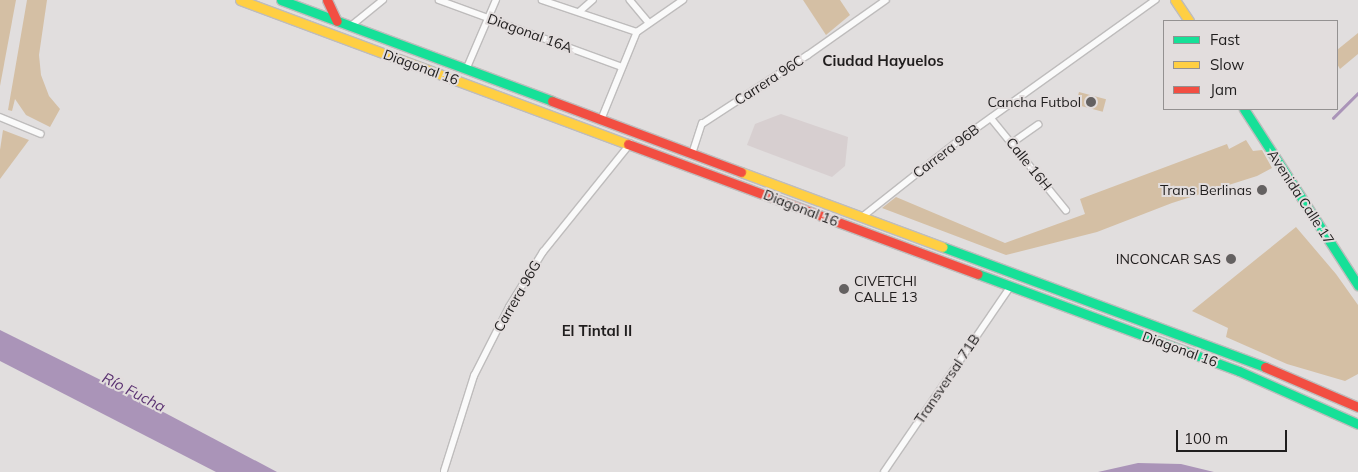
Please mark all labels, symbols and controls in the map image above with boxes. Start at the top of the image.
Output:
street label: Diagonal 16A [485,10,575,56]
legend [1163,20,1338,110]
text: Fast [1210,30,1240,49]
street label: Diagonal 16 [381,46,461,88]
street label: Carrera 96C [731,51,807,109]
district label: Ciudad Hayuelos [822,52,944,70]
text: Slow [1210,55,1244,74]
text: Jam [1210,80,1237,99]
place label: Cancha Futbol [987,94,1081,110]
marker: Cancha Futbol [1085,96,1097,108]
street label: Carrera 96B [909,121,983,181]
street label: Calle 16H [1003,134,1055,194]
street label: Avenida Calle 17 [1264,147,1338,247]
place label: Trans Berlinas [1160,182,1252,198]
marker: Trans Berlinas [1256,184,1268,196]
street label: Diagonal 16 [761,186,841,230]
place label: INCONCAR SAS [1116,251,1221,267]
marker: INCONCAR SAS [1225,253,1237,265]
street label: Carrera 96G [490,257,544,335]
place label: CIVETCHI CALLE 13 [854,273,918,306]
marker: CIVETCHI CALLE 13 [838,283,850,295]
district label: El Tintal II [562,322,632,340]
street label: Diagonal 16 [1140,328,1220,370]
street label: Transversal 71B [911,331,983,427]
water label: Río Fucha [99,368,169,416]
scale bar [1178,420,1289,452]
text: 100 m [1184,429,1228,448]

